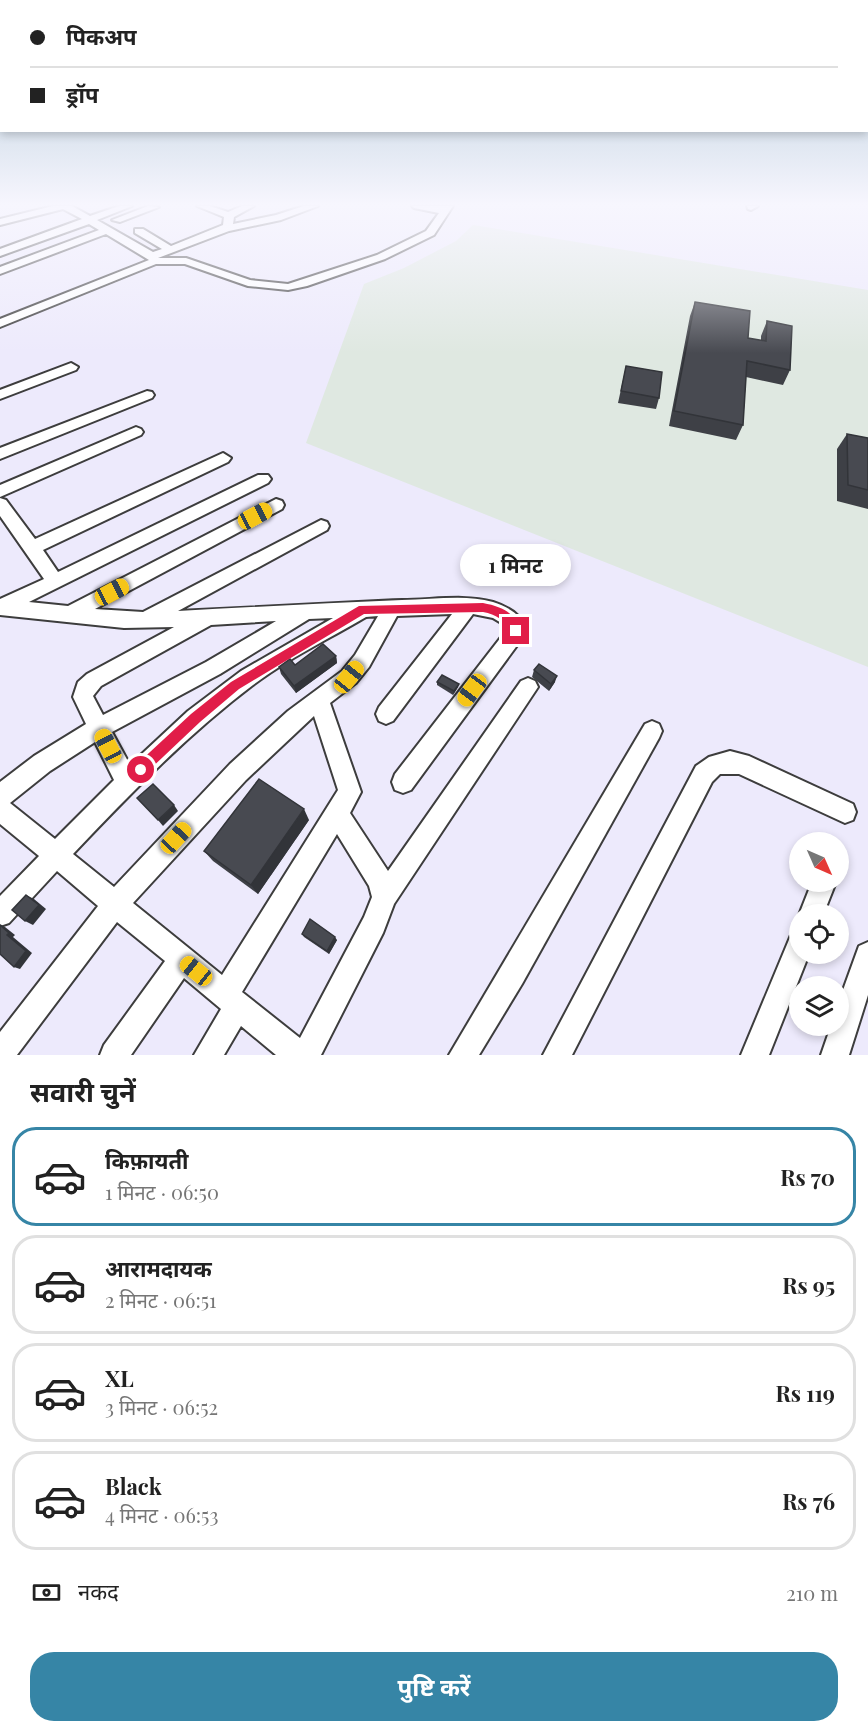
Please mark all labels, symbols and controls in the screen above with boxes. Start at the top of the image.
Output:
text: पिकअप [66,21,137,51]
text: ड्रॉप [66,79,99,109]
car [235,500,275,532]
callout: 1 मिनट [460,544,572,586]
text: 1 मिनट [488,551,543,578]
car [92,576,132,608]
route end [502,617,529,644]
car [331,657,367,697]
car [454,670,490,710]
car [92,726,124,766]
route start [127,756,154,783]
car [157,819,195,857]
north arrow [789,832,849,892]
map controls [789,832,849,1036]
button: locate [789,904,849,964]
car [176,953,216,989]
button: layers [789,976,849,1036]
text: सवारी चुनें [30,1073,136,1109]
text: किफ़ायती [105,1145,189,1175]
icon: car [33,1150,87,1204]
text: Rs 70 [780,1162,835,1192]
text: 1 मिनट · 06:50 [105,1178,219,1205]
text: आरामदायक [105,1253,212,1283]
icon: car [33,1258,87,1312]
text: Rs 95 [782,1270,835,1300]
text: 2 मिनट · 06:51 [105,1286,216,1313]
text: XL [105,1363,134,1393]
icon: car [33,1366,87,1420]
text: Rs 119 [775,1378,835,1408]
text: 3 मिनट · 06:52 [105,1393,218,1420]
text: Black [105,1471,162,1501]
icon: car [33,1474,87,1528]
text: Rs 76 [782,1486,835,1516]
text: 4 मिनट · 06:53 [105,1501,218,1528]
icon: cash [30,1576,63,1609]
text: नकद [78,1576,119,1606]
text: 210 m [786,1579,838,1606]
button: पुष्टि करें [30,1652,838,1721]

